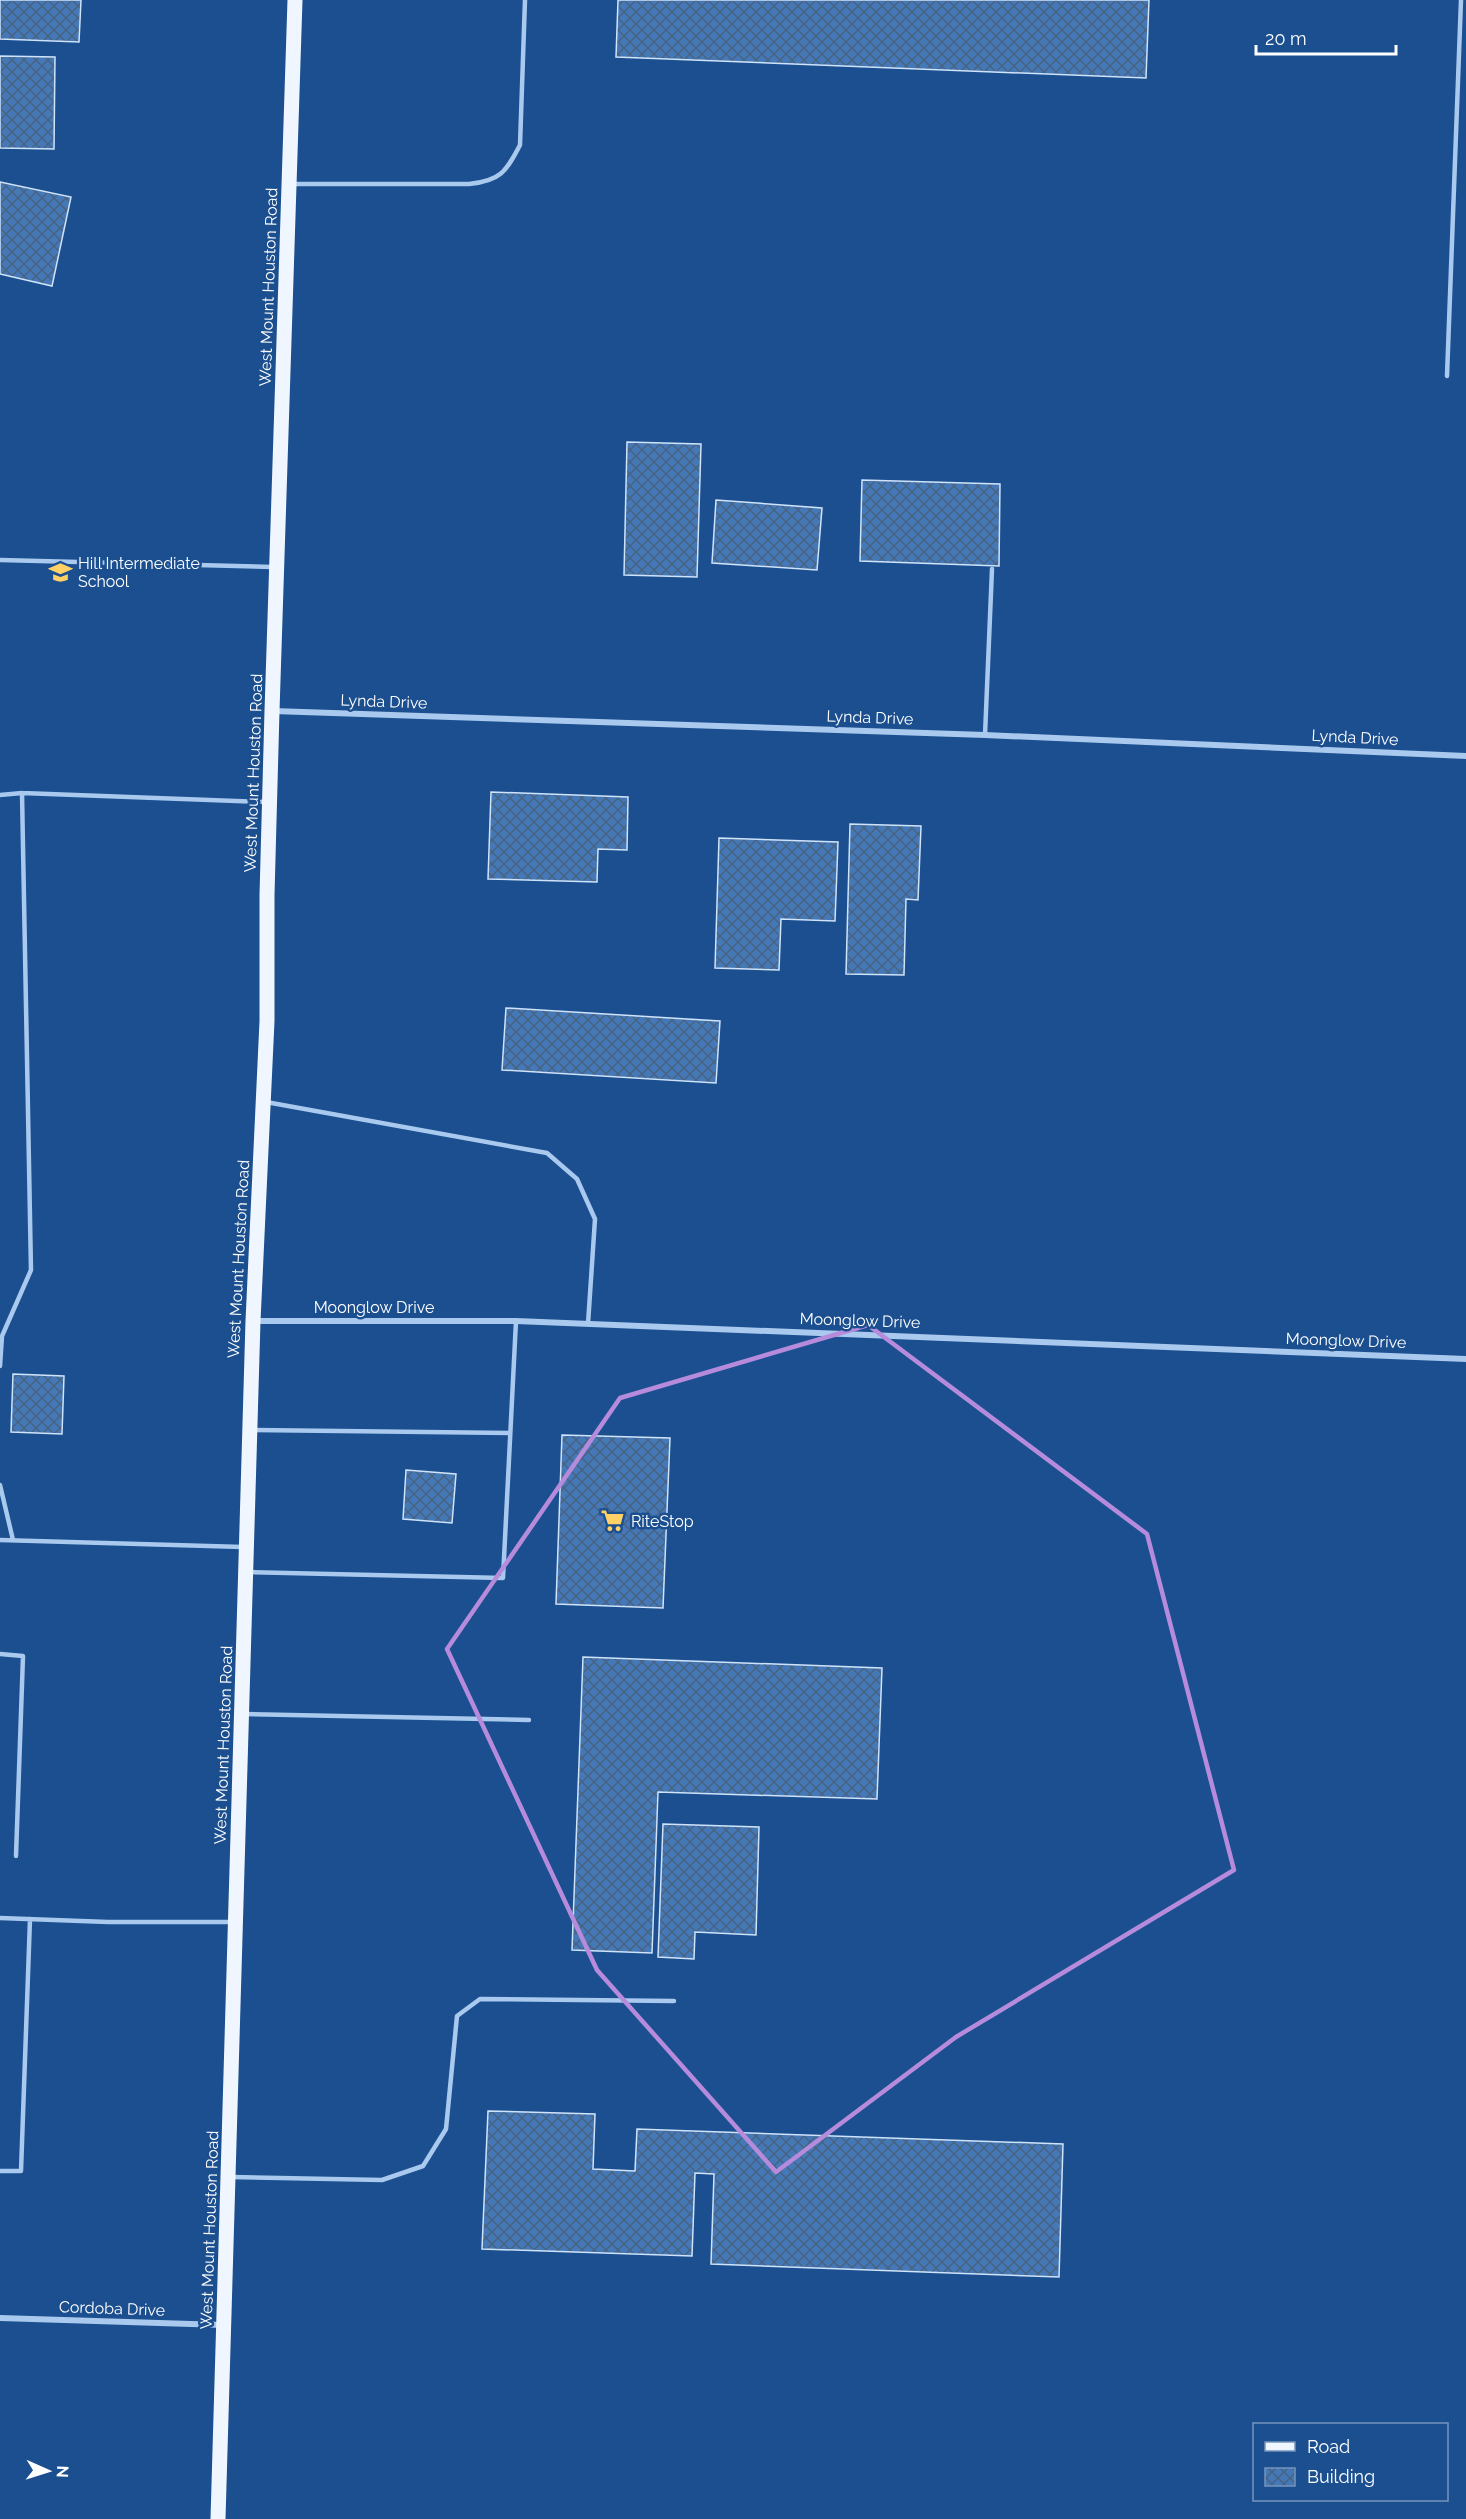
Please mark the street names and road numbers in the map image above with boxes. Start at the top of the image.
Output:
street label: West Mount Houston Road [256,187,281,387]
street label: West Mount Houston Road [241,673,266,873]
street label: Lynda Drive [340,690,428,713]
street label: Lynda Drive [826,706,914,729]
street label: Lynda Drive [1311,726,1399,749]
street label: West Mount Houston Road [224,1159,253,1359]
street label: Moonglow Drive [314,1298,434,1317]
street label: Moonglow Drive [799,1309,921,1332]
street label: Moonglow Drive [1285,1329,1407,1352]
street label: West Mount Houston Road [211,1645,236,1845]
street label: West Mount Houston Road [197,2130,222,2330]
street label: Cordoba Drive [59,2297,165,2320]

